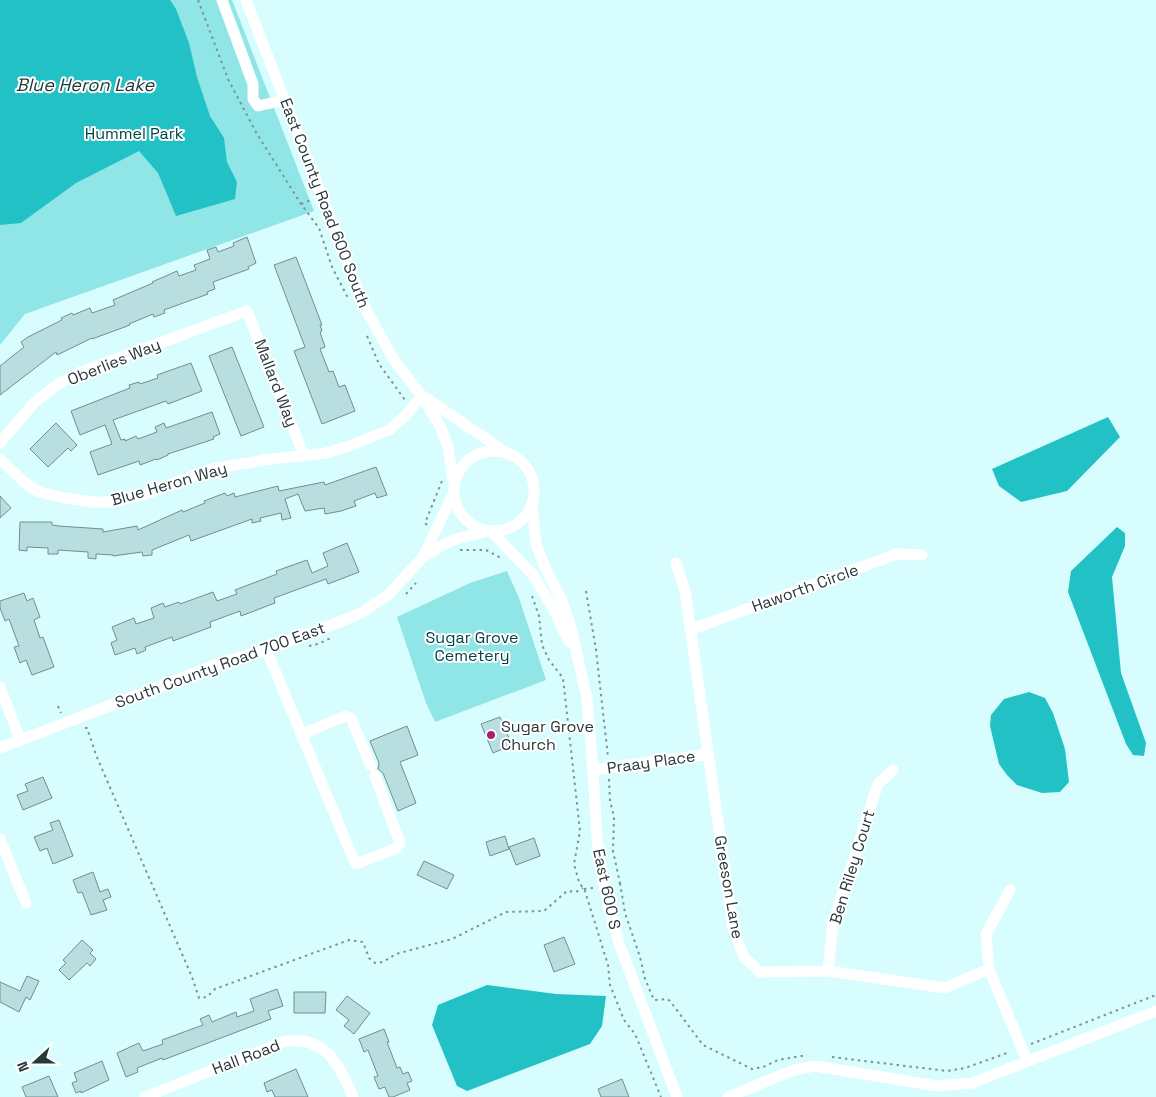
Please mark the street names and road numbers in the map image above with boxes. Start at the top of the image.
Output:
street label: East County Road 600 South [275,95,375,311]
street label: Oberlies Way [64,334,164,390]
street label: Mallard Way [250,336,302,430]
street label: Blue Heron Way [108,457,230,511]
street label: Haworth Circle [749,559,861,617]
street label: South County Road 700 East [112,617,328,713]
street label: Praay Place [605,745,697,779]
street label: Ben Riley Court [825,807,879,927]
street label: Greeson Lane [710,834,748,940]
street label: East 600 S [588,847,626,932]
street label: Hall Road [209,1034,283,1080]

